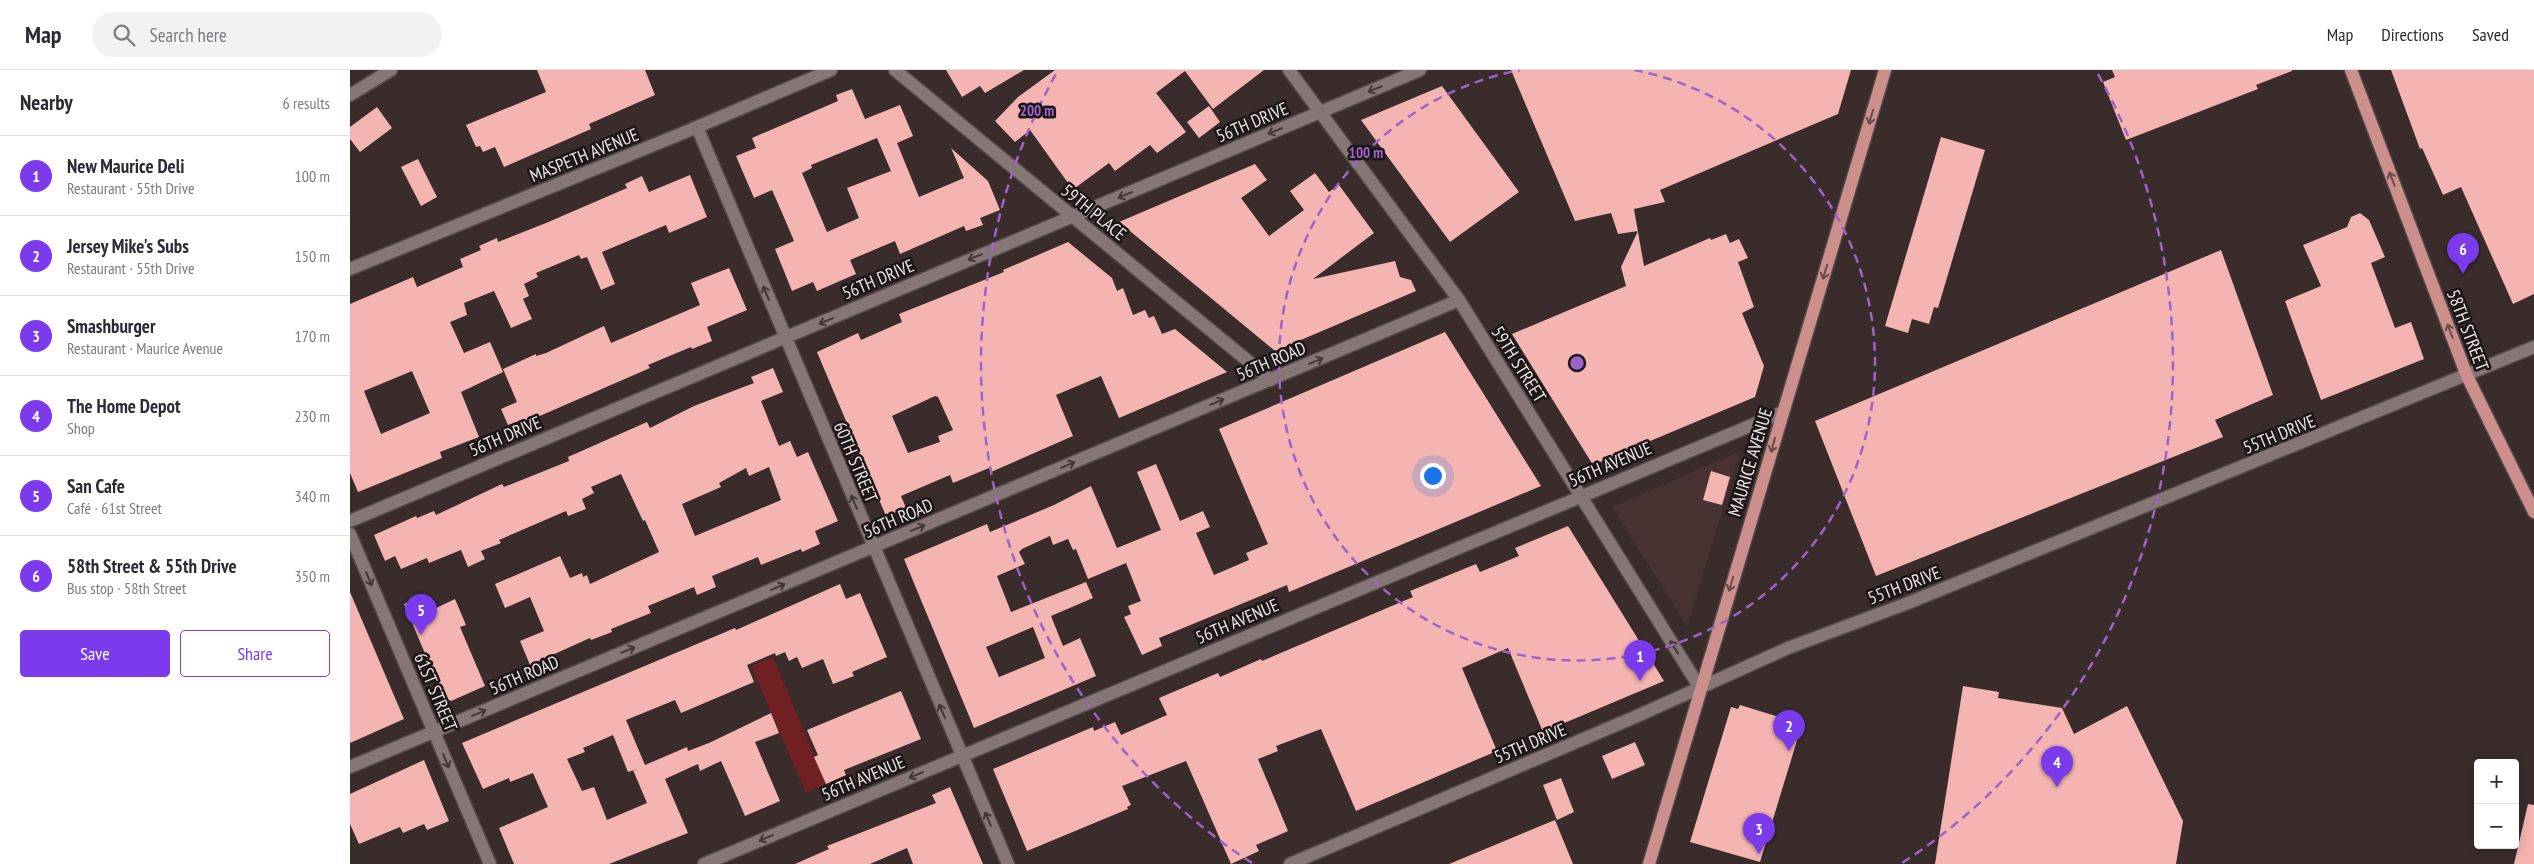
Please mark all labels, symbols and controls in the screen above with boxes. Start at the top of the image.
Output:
search box [92,12,442,57]
text: Map [25,19,62,50]
icon: search [110,21,138,49]
text: Search here [150,23,227,47]
text: Map [2327,23,2353,46]
text: Directions [2381,23,2444,46]
text: Saved [2472,23,2509,46]
one-way arrow [1368,85,1383,94]
text: Nearby [20,89,73,116]
text: 6 results [283,93,330,113]
street label: 56TH DRIVE [1212,97,1292,147]
text: 200 m [1020,101,1054,120]
one-way arrow [1866,108,1876,124]
street label: MASPETH AVENUE [526,123,642,187]
one-way arrow [1268,127,1283,137]
text: 100 m [1349,143,1383,162]
text: New Maurice Deli [67,154,185,178]
text: 1 [32,166,40,186]
text: 100 m [295,166,330,186]
one-way arrow [2387,172,2396,187]
text: Restaurant · 55th Drive [67,178,195,198]
street label: 59TH PLACE [1057,179,1131,245]
one-way arrow [1118,190,1133,200]
pin: 6 [2447,233,2479,274]
text: Jersey Mike's Subs [67,234,189,258]
text: 2 [32,246,40,266]
text: 150 m [295,246,330,266]
one-way arrow [968,253,983,262]
street label: 56TH DRIVE [838,254,918,304]
text: Restaurant · 55th Drive [67,258,195,278]
one-way arrow [1819,264,1829,280]
one-way arrow [761,286,771,301]
street label: 58TH STREET [2442,286,2494,374]
text: Smashburger [67,314,156,338]
one-way arrow [819,316,834,326]
street label: 59TH STREET [1487,322,1551,406]
one-way arrow [2445,324,2454,339]
text: 3 [32,326,40,346]
text: 170 m [295,326,330,346]
street label: 56TH ROAD [1233,336,1309,386]
text: Restaurant · Maurice Avenue [67,338,223,358]
centre of rings [1568,354,1586,372]
one-way arrow [1308,355,1323,365]
text: The Home Depot [67,394,181,418]
one-way arrow [1209,397,1224,407]
street label: MAURICE AVENUE [1723,405,1777,519]
text: 4 [32,406,40,426]
text: 230 m [295,406,330,426]
street label: 55TH DRIVE [2239,409,2319,459]
street label: 56TH DRIVE [465,411,545,461]
text: Shop [67,418,95,438]
street label: 60TH STREET [829,418,883,506]
street label: 56TH AVENUE [1565,436,1655,492]
one-way arrow [1768,436,1778,452]
one-way arrow [1060,460,1075,470]
your location [1420,463,1446,489]
text: San Cafe [67,474,125,498]
text: 5 [32,486,40,506]
text: 340 m [295,486,330,506]
street label: 56TH ROAD [860,493,936,543]
one-way arrow [849,495,858,510]
text: Café · 61st Street [67,498,162,518]
one-way arrow [910,523,925,533]
text: 58th Street & 55th Drive [67,554,237,578]
street label: 55TH DRIVE [1864,561,1944,609]
text: 6 [32,566,40,586]
text: 350 m [295,566,330,586]
one-way arrow [365,571,374,586]
one-way arrow [1726,575,1736,591]
text: Bus stop · 58th Street [67,578,186,598]
one-way arrow [770,582,785,591]
street label: 56TH AVENUE [1192,593,1282,649]
pin: 5 [405,594,437,635]
button: Save [20,630,170,677]
button: Share [180,630,330,677]
pin: 1 [1624,640,1656,681]
one-way arrow [1668,641,1678,655]
one-way arrow [621,644,636,653]
street label: 61ST STREET [409,649,463,735]
street label: 56TH ROAD [486,650,562,700]
one-way arrow [937,704,947,719]
one-way arrow [471,707,486,717]
pin: 2 [1773,710,1805,751]
street label: 55TH DRIVE [1490,718,1570,768]
pin: 4 [2041,746,2073,787]
street label: 56TH AVENUE [818,750,908,806]
one-way arrow [441,753,451,768]
map controls [2474,759,2519,849]
button: + [2474,759,2519,804]
one-way arrow [909,771,924,780]
button: − [2474,804,2519,849]
one-way arrow [983,812,993,827]
pin: 3 [1743,813,1775,854]
one-way arrow [759,833,774,843]

